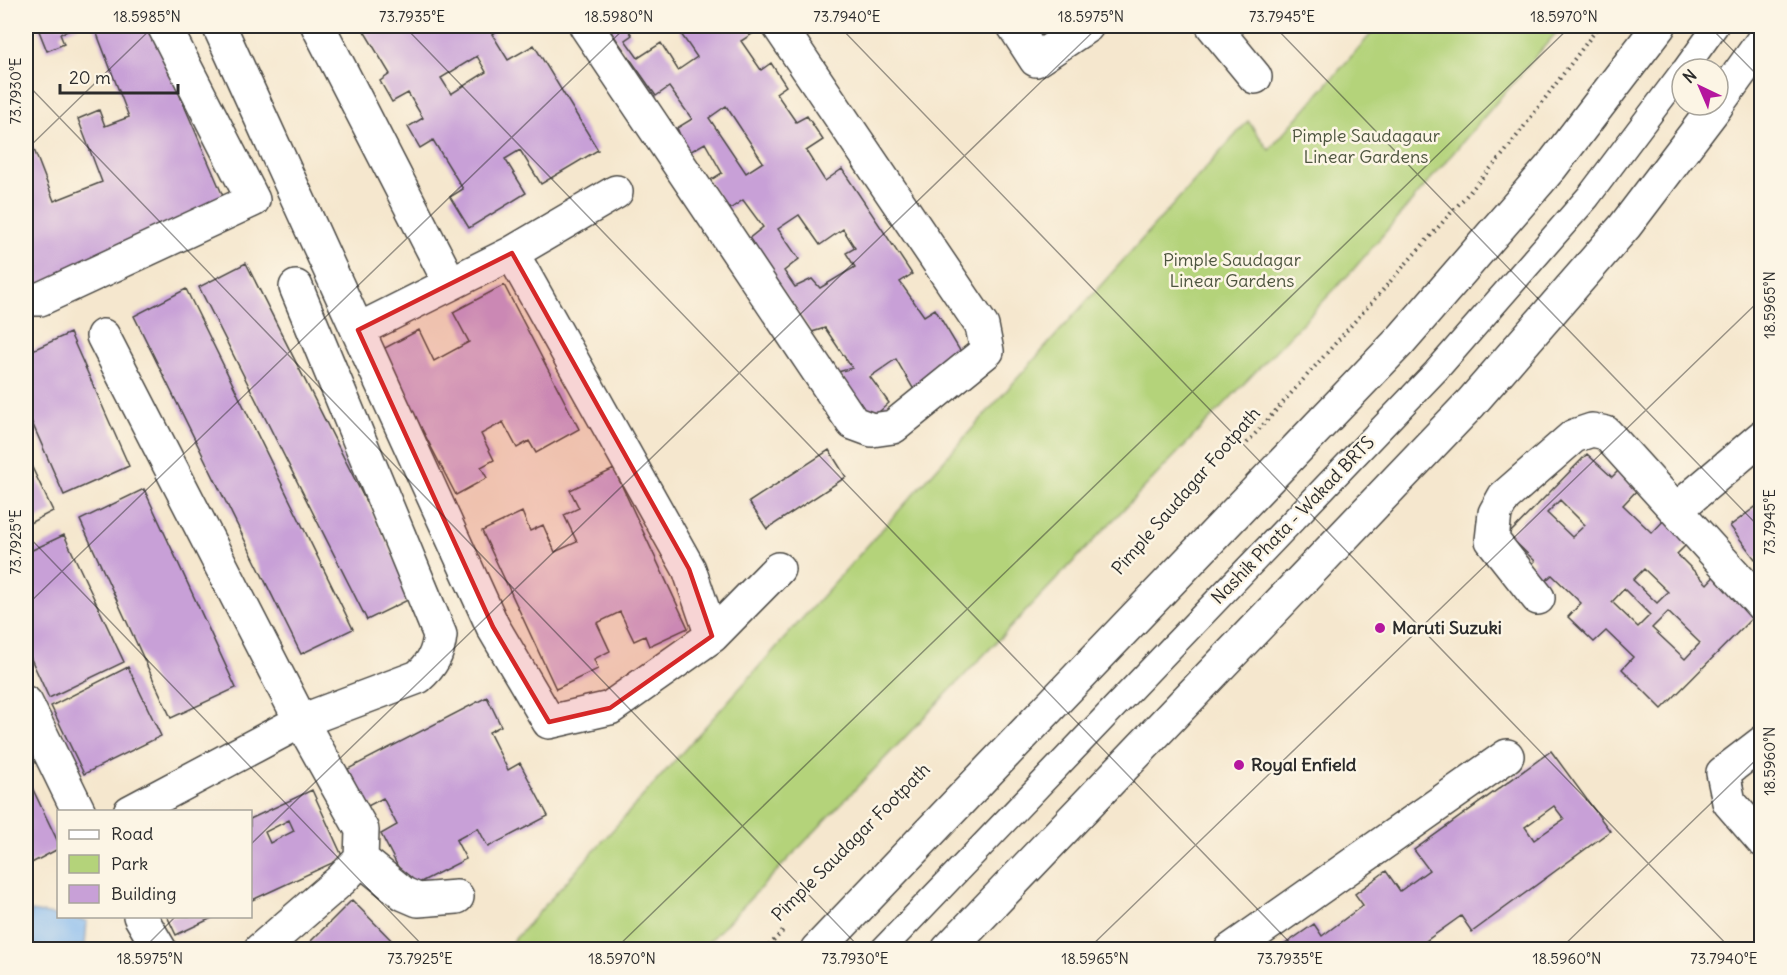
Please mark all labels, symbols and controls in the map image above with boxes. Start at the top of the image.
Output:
text: 18.5985°N [113,7,181,26]
text: 73.7935°E [379,7,445,26]
text: 18.5980°N [585,7,653,26]
text: 73.7940°E [813,7,881,26]
text: 18.5975°N [1058,7,1124,26]
text: 73.7945°E [1249,7,1315,26]
text: 18.5970°N [1530,7,1598,26]
text: 73.7930°E [6,57,25,125]
scale bar [60,57,178,95]
north arrow [1670,57,1730,117]
text: N [1679,65,1701,87]
text: 20 m [69,66,111,89]
park label: Pimple Saudagaur Linear Gardens [1292,124,1441,168]
park label: Pimple Saudagar Linear Gardens [1163,248,1302,292]
text: 18.5965°N [1760,271,1779,339]
street label: Pimple Saudagar Footpath [1106,402,1265,579]
street label: Nashik Phata - Wakad BRTS [1206,431,1379,609]
text: 73.7945°E [1760,489,1779,555]
text: 73.7925°E [6,509,25,575]
place label: Maruti Suzuki [1392,616,1502,639]
marker: Maruti Suzuki [1373,621,1387,635]
text: 18.5960°N [1760,727,1779,795]
place label: Royal Enfield [1251,753,1357,776]
street label: Pimple Saudagar Footpath [767,758,935,926]
marker: Royal Enfield [1232,758,1246,772]
legend [57,810,252,918]
text: Road [111,822,154,845]
text: Park [111,852,148,875]
text: Building [111,882,176,905]
text: 18.5975°N [117,949,183,968]
text: 73.7925°E [387,949,453,968]
text: 18.5970°N [588,949,656,968]
text: 73.7930°E [821,949,889,968]
text: 18.5965°N [1061,949,1129,968]
text: 73.7935°E [1257,949,1323,968]
text: 18.5960°N [1533,949,1601,968]
text: 73.7940°E [1690,949,1758,968]

